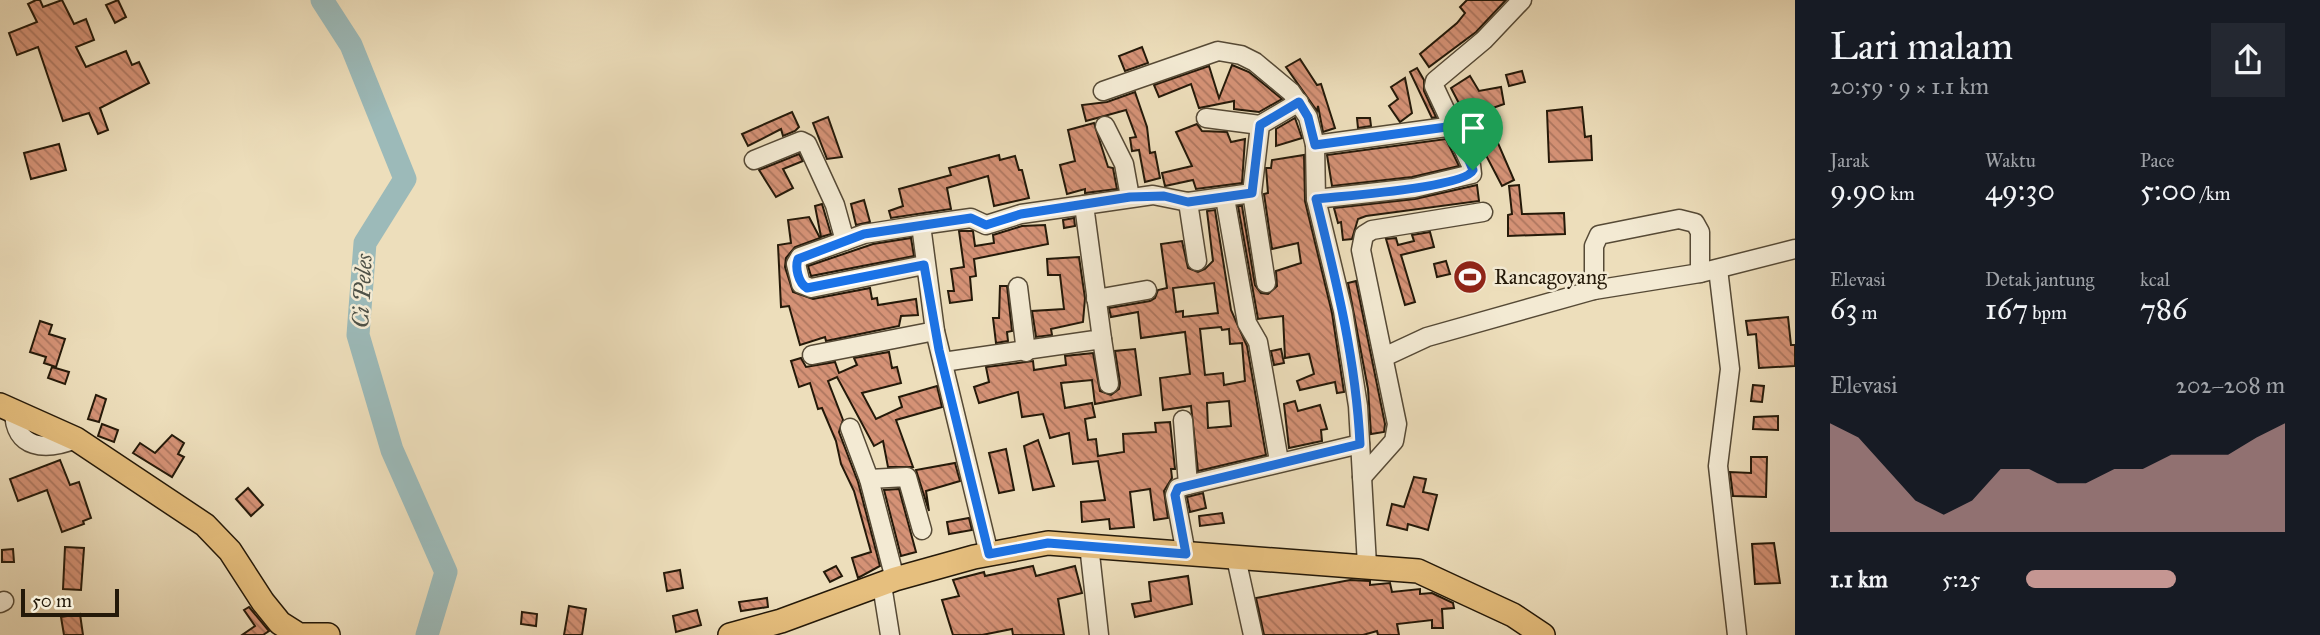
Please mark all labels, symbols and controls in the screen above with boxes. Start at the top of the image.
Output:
text: Lari malam [1830,23,2013,69]
button: share [2211,23,2285,97]
text: 20:59 · 9 × 1.1 km [1830,72,1989,100]
pin [1443,98,1503,170]
icon: arrive [1454,109,1492,147]
text: Jarak [1830,149,1869,172]
text: Waktu [1985,149,2036,172]
text: Pace [2140,149,2174,172]
text: 9.90 [1830,172,1886,208]
text: 49:30 [1985,172,2055,208]
text: 5:00 [2140,172,2196,208]
text: km [1886,182,1915,205]
text: /km [2196,182,2230,205]
water label: Ci Peles [346,253,378,329]
sports icon: Rancagoyang [1451,258,1489,296]
place label: Rancagoyang [1494,264,1607,290]
text: Elevasi [1830,268,1886,291]
text: Detak jantung [1985,268,2094,291]
text: kcal [2140,268,2170,291]
text: 63 [1830,291,1857,327]
text: 167 [1985,291,2028,327]
text: 786 [2140,291,2187,327]
text: m [1857,301,1877,324]
text: bpm [2028,301,2067,324]
text: Elevasi [1830,371,1898,399]
text: 202–208 m [2176,371,2285,399]
text: 1.1 km [1830,565,1888,593]
text: 5:25 [1942,565,1980,593]
scale bar [21,586,119,618]
text: 50 m [32,589,72,612]

